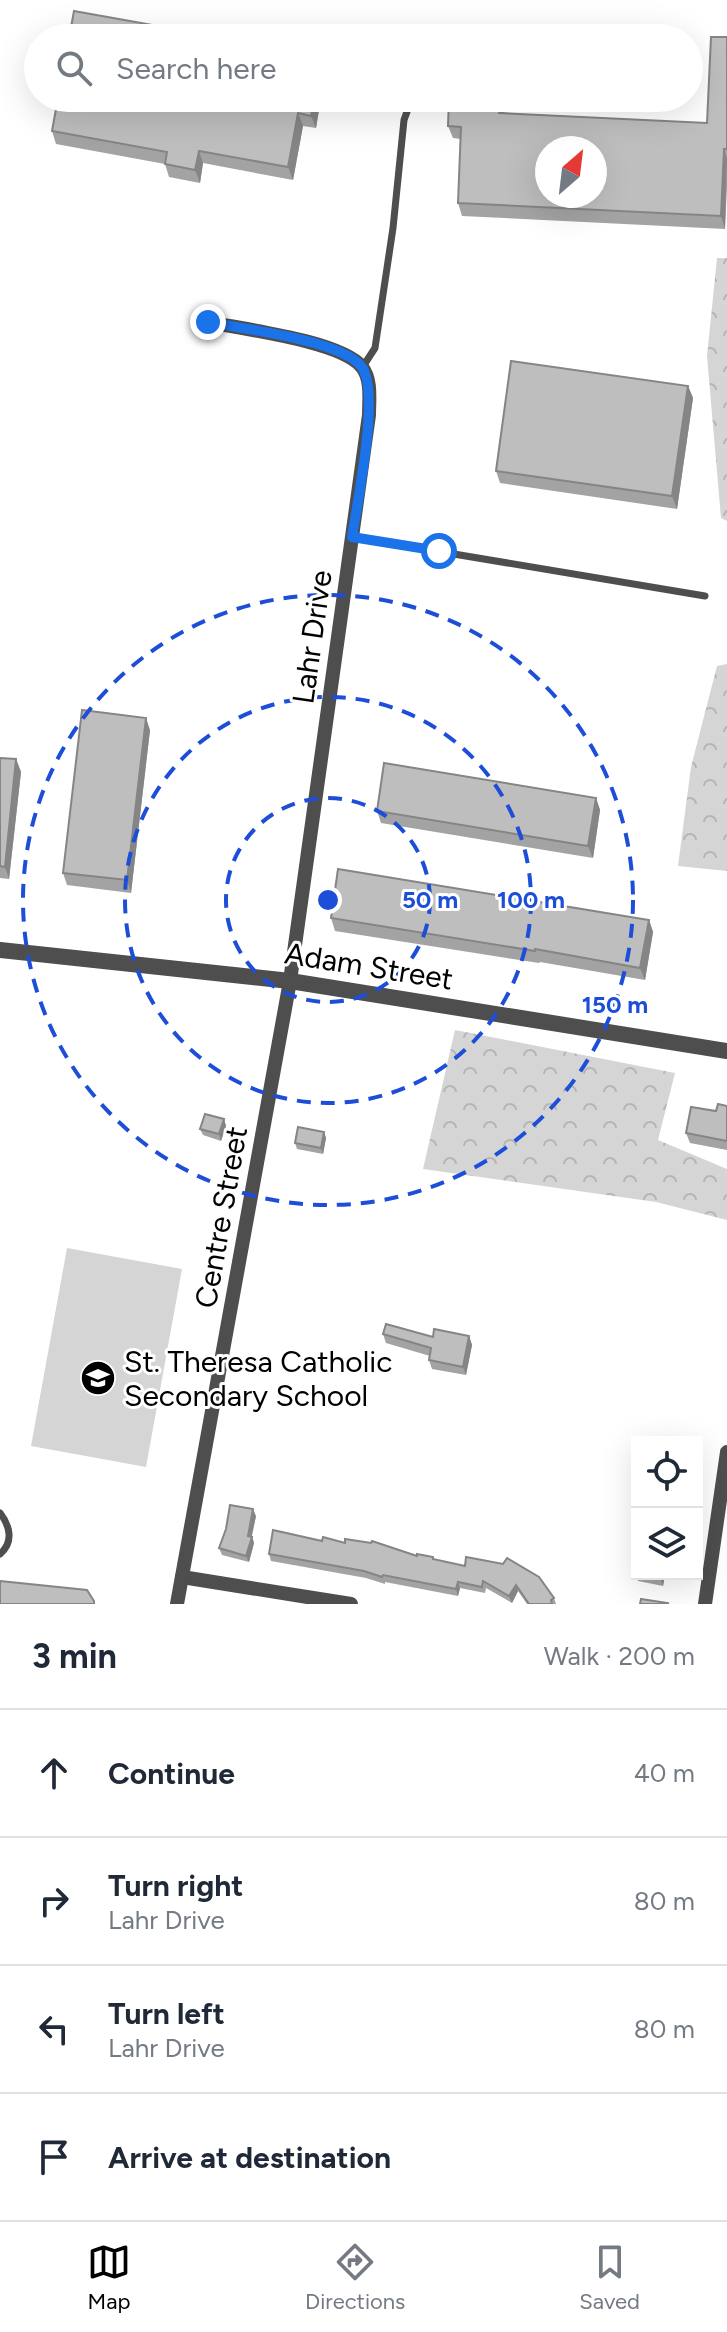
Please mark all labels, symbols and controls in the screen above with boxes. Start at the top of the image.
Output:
search box [24,24,703,112]
icon: search [52,46,96,90]
text: Search here [116,50,276,87]
north arrow [535,136,607,208]
route end [190,304,226,340]
route start [421,533,457,569]
street label: Lahr Drive [284,568,340,706]
text: 50 m [402,885,458,914]
text: 100 m [497,885,565,914]
centre of rings [314,886,342,914]
street label: Adam Street [282,934,456,998]
text: 150 m [582,990,648,1019]
street label: Centre Street [187,1123,255,1311]
place label: St. Theresa Catholic Secondary School [124,1343,393,1414]
school or university icon: St. Theresa Catholic Secondary School [79,1359,117,1397]
map controls [631,1436,703,1580]
button: locate [631,1436,703,1508]
button: layers [631,1508,703,1580]
text: 3 min [32,1636,117,1677]
text: Walk · 200 m [544,1640,695,1672]
icon: ahead [32,1751,76,1795]
text: Continue [108,1755,235,1792]
text: 40 m [634,1757,695,1789]
text: Turn right [108,1867,243,1904]
icon: right [32,1879,76,1923]
text: 80 m [634,1885,695,1917]
text: Lahr Drive [108,1904,225,1936]
text: Turn left [108,1995,225,2032]
icon: left [32,2007,76,2051]
text: 80 m [634,2013,695,2045]
text: Lahr Drive [108,2032,225,2064]
icon: arrive [32,2135,76,2179]
text: Arrive at destination [108,2139,391,2176]
tab: Map [87,2240,131,2315]
tab: Directions [305,2240,405,2315]
tab: Saved [579,2240,640,2315]

